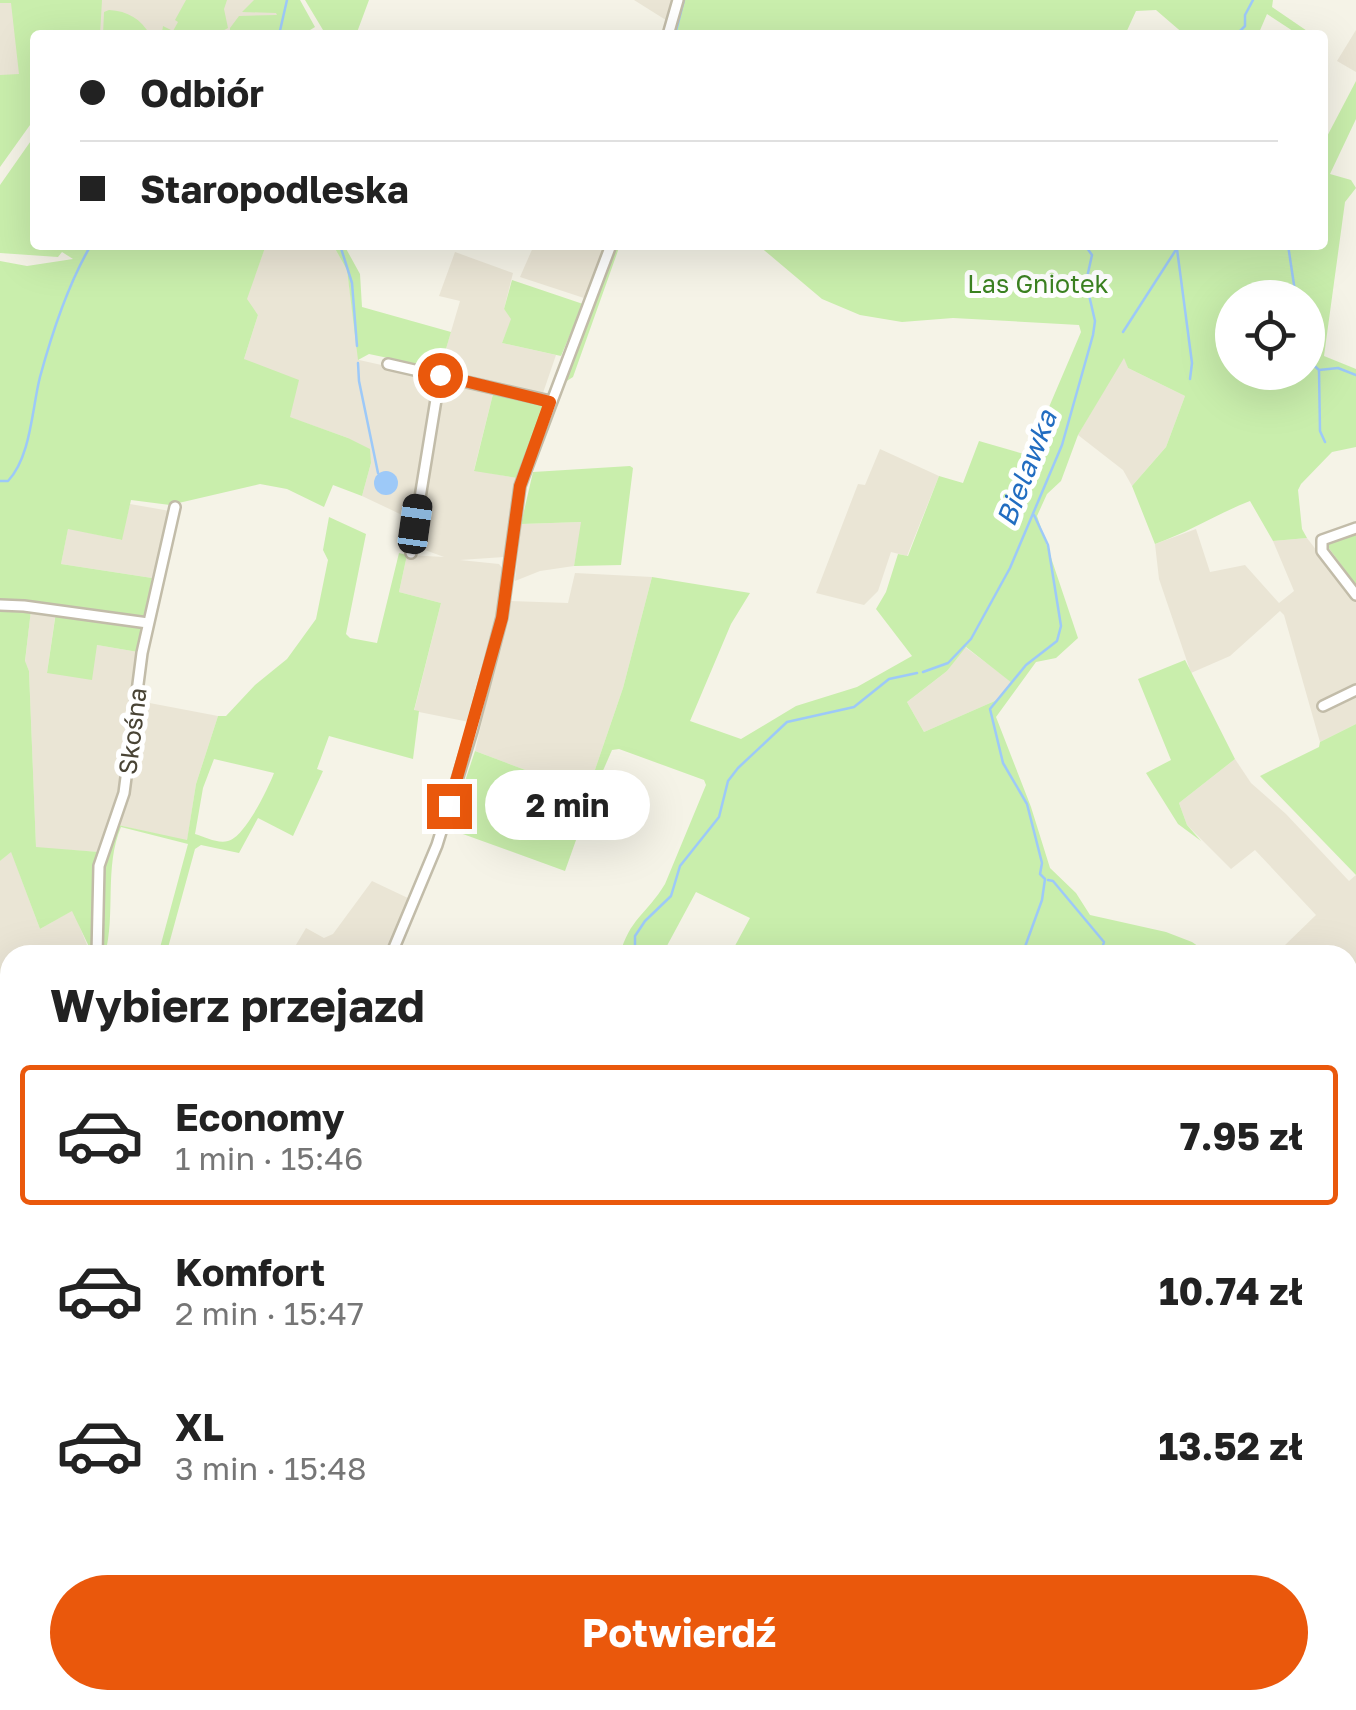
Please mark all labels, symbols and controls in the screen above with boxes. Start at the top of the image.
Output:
text: Odbiór [140,70,264,115]
text: Staropodleska [140,166,409,211]
park label: Las Gniotek [967,268,1109,299]
map controls [1215,280,1325,390]
button: locate [1215,280,1325,390]
route start [418,353,463,398]
water label: Bielawka [989,404,1064,530]
car [396,492,434,556]
street label: Skośna [111,686,153,776]
callout: 2 min [484,771,649,841]
route end [427,784,472,829]
text: 2 min [526,786,609,824]
text: Wybierz przejazd [50,978,425,1032]
icon: car [55,1090,145,1180]
text: Economy [175,1094,344,1139]
text: 7.95 zł [1180,1113,1303,1158]
text: 1 min · 15:46 [175,1139,363,1177]
icon: car [55,1245,145,1335]
text: Komfort [175,1249,325,1294]
text: 10.74 zł [1159,1268,1303,1313]
text: 2 min · 15:47 [175,1294,364,1332]
icon: car [55,1400,145,1490]
text: XL [175,1404,224,1449]
text: 13.52 zł [1159,1423,1303,1468]
text: 3 min · 15:48 [175,1449,367,1487]
button: Potwierdź [50,1575,1308,1690]

